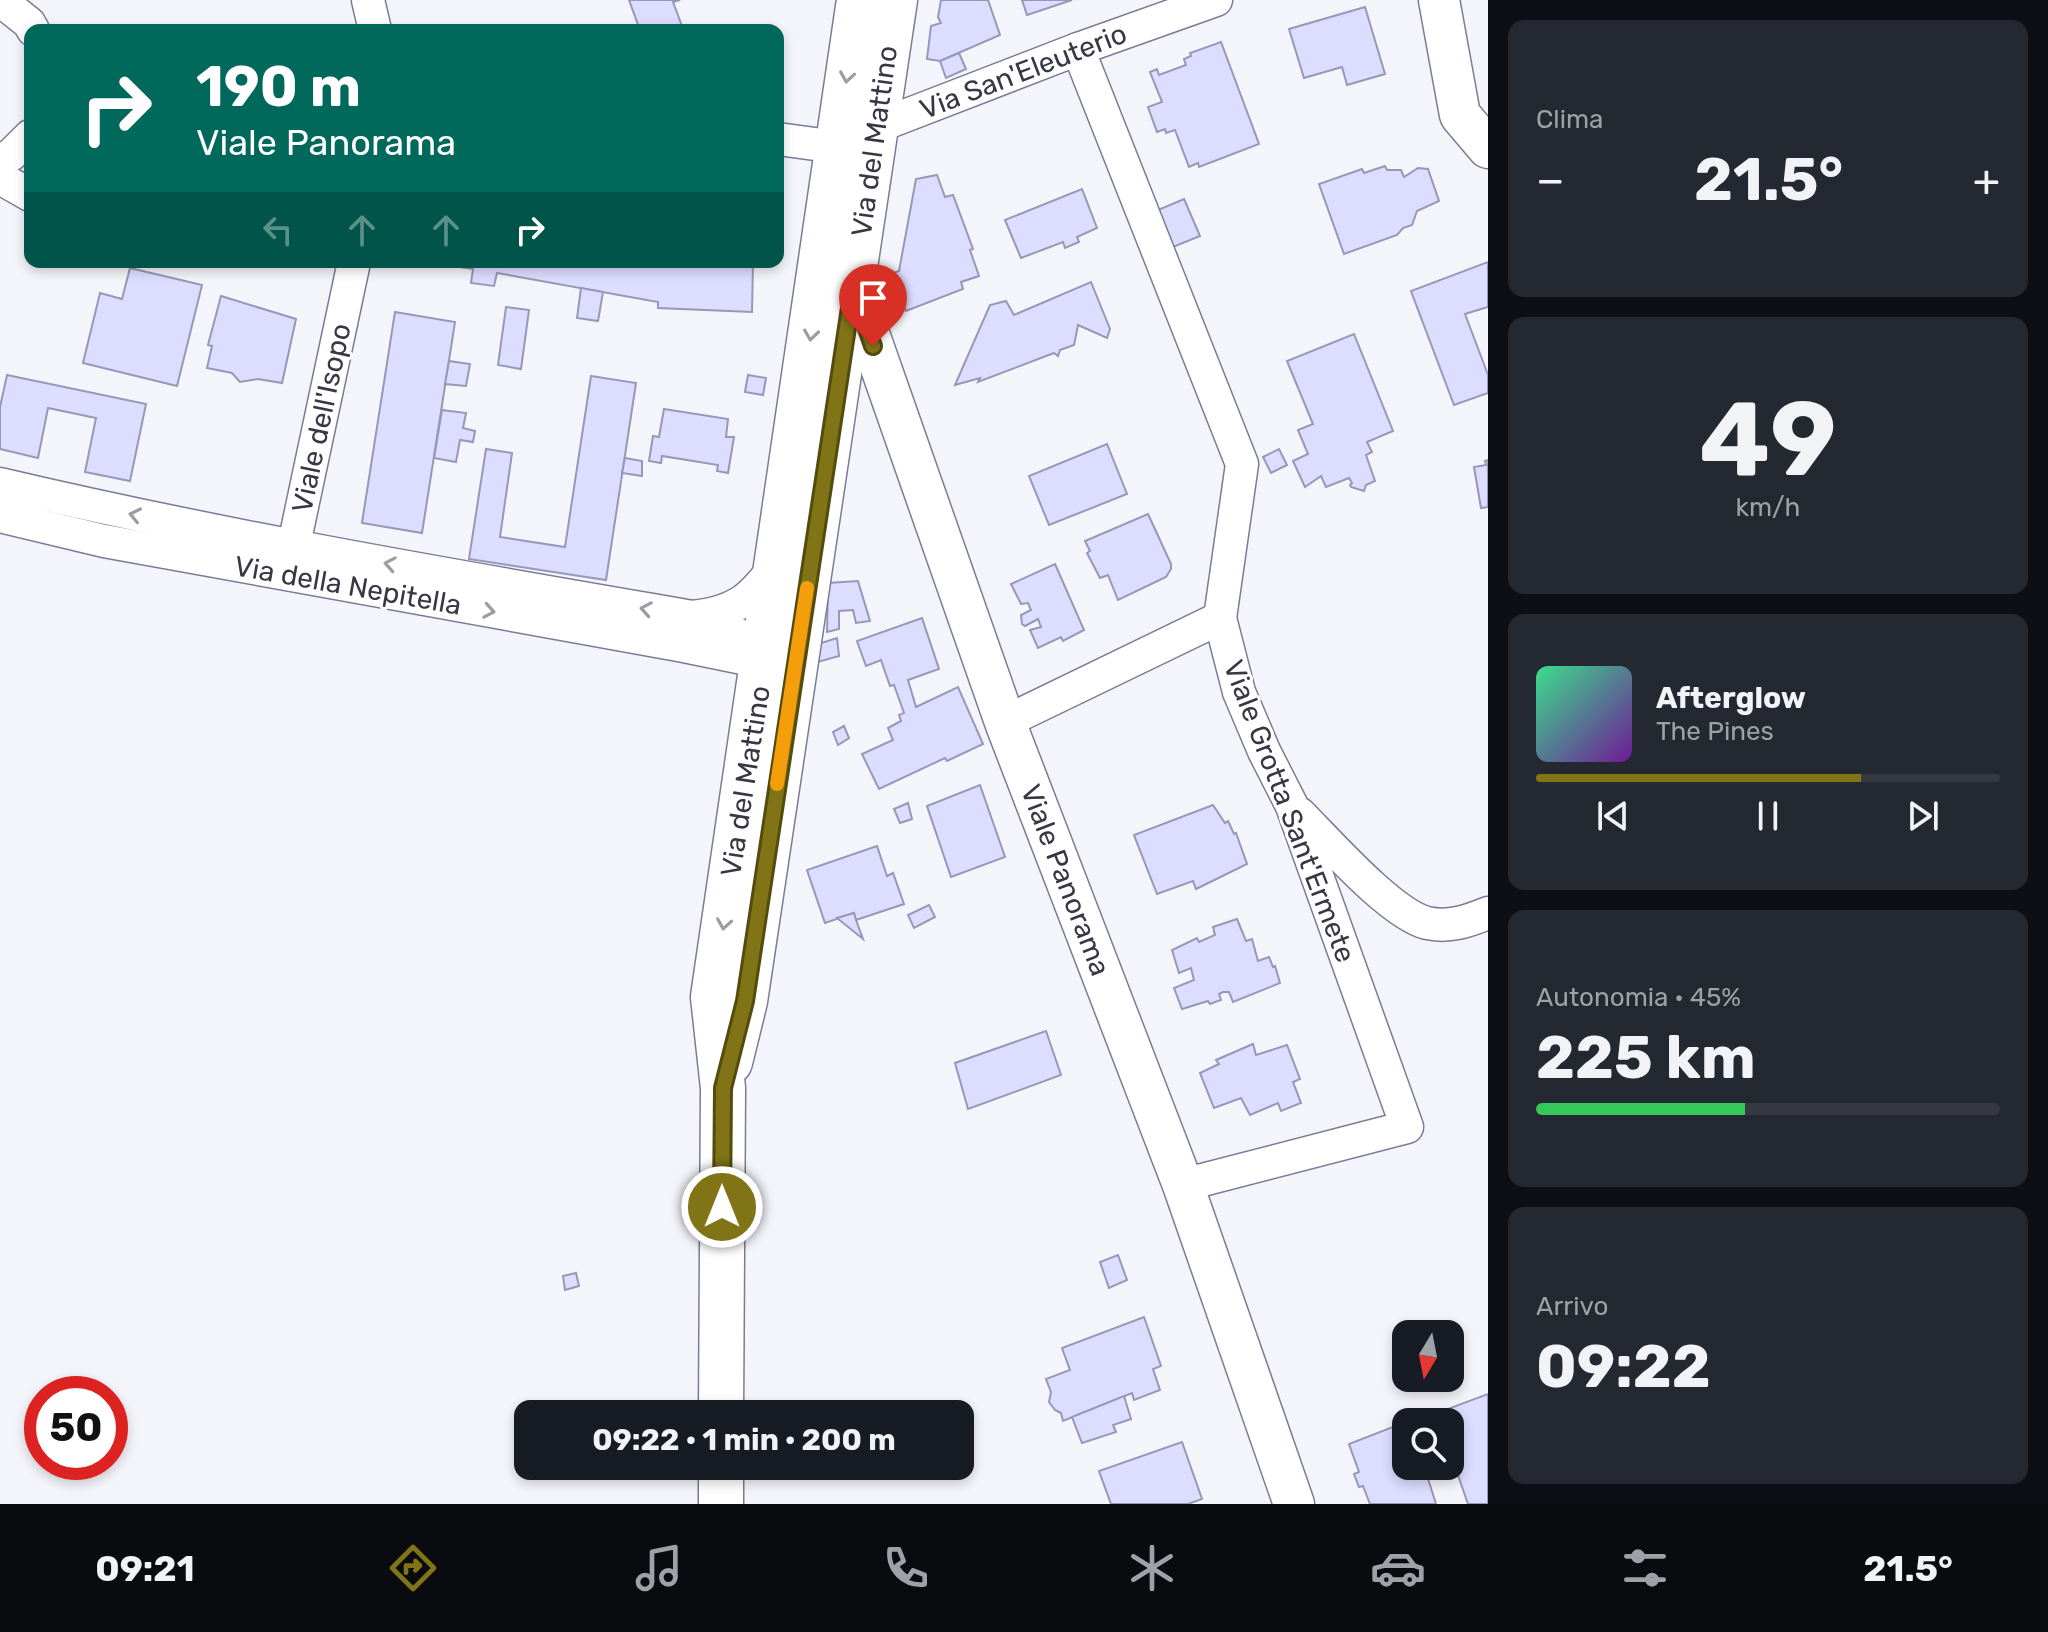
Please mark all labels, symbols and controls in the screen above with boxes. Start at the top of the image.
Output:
street label: Via San'Eleuterio [915,17,1131,126]
street label: Via del Mattino [845,43,904,239]
text: 190 m [196,54,361,120]
icon: right [64,56,168,160]
one-way arrow [839,70,856,84]
text: Clima [1536,104,1603,135]
text: Viale Panorama [196,121,456,164]
text: 21.5° [1694,144,1843,215]
text: − [1536,154,1565,206]
text: + [1973,154,2000,206]
icon: left [256,208,300,252]
icon: ahead [340,208,384,252]
icon: ahead [424,208,468,252]
icon: right [508,208,552,252]
pin [839,264,907,346]
icon: arrive [851,276,895,320]
street label: Viale dell'Isopo [285,320,358,516]
one-way arrow [803,328,820,341]
text: 49 [1699,378,1837,501]
text: km/h [1736,492,1800,523]
one-way arrow [128,507,142,524]
street label: Via della Nepitella [232,549,464,622]
one-way arrow [383,557,397,574]
one-way arrow [482,601,496,618]
one-way arrow [639,601,653,618]
street label: Viale Grotta Sant'Ermete [1217,656,1362,967]
text: Afterglow [1656,680,1806,716]
street label: Via del Mattino [714,683,777,879]
text: The Pines [1656,716,1774,747]
street label: Viale Panorama [1014,780,1117,981]
icon: previous [1591,794,1635,838]
icon: pause [1746,794,1790,838]
icon: next [1901,794,1945,838]
one-way arrow [716,917,733,931]
text: Autonomia · 45% [1536,982,1741,1013]
text: 225 km [1536,1022,1756,1093]
position arrow [680,1165,764,1249]
text: Arrivo [1536,1291,1608,1322]
north arrow [1392,1320,1464,1392]
map controls [1392,1320,1464,1480]
text: 09:22 [1536,1331,1711,1402]
speed limit sign: 50 [24,1376,128,1480]
button: search [1392,1408,1464,1480]
text: 09:22 · 1 min · 200 m [592,1422,896,1458]
icon: directions [385,1540,441,1596]
icon: music [631,1540,687,1596]
icon: phone [878,1540,934,1596]
icon: climate [1124,1540,1180,1596]
icon: car [1370,1540,1426,1596]
icon: filters [1617,1540,1673,1596]
text: 09:21 [95,1547,195,1590]
text: 21.5° [1863,1547,1953,1590]

